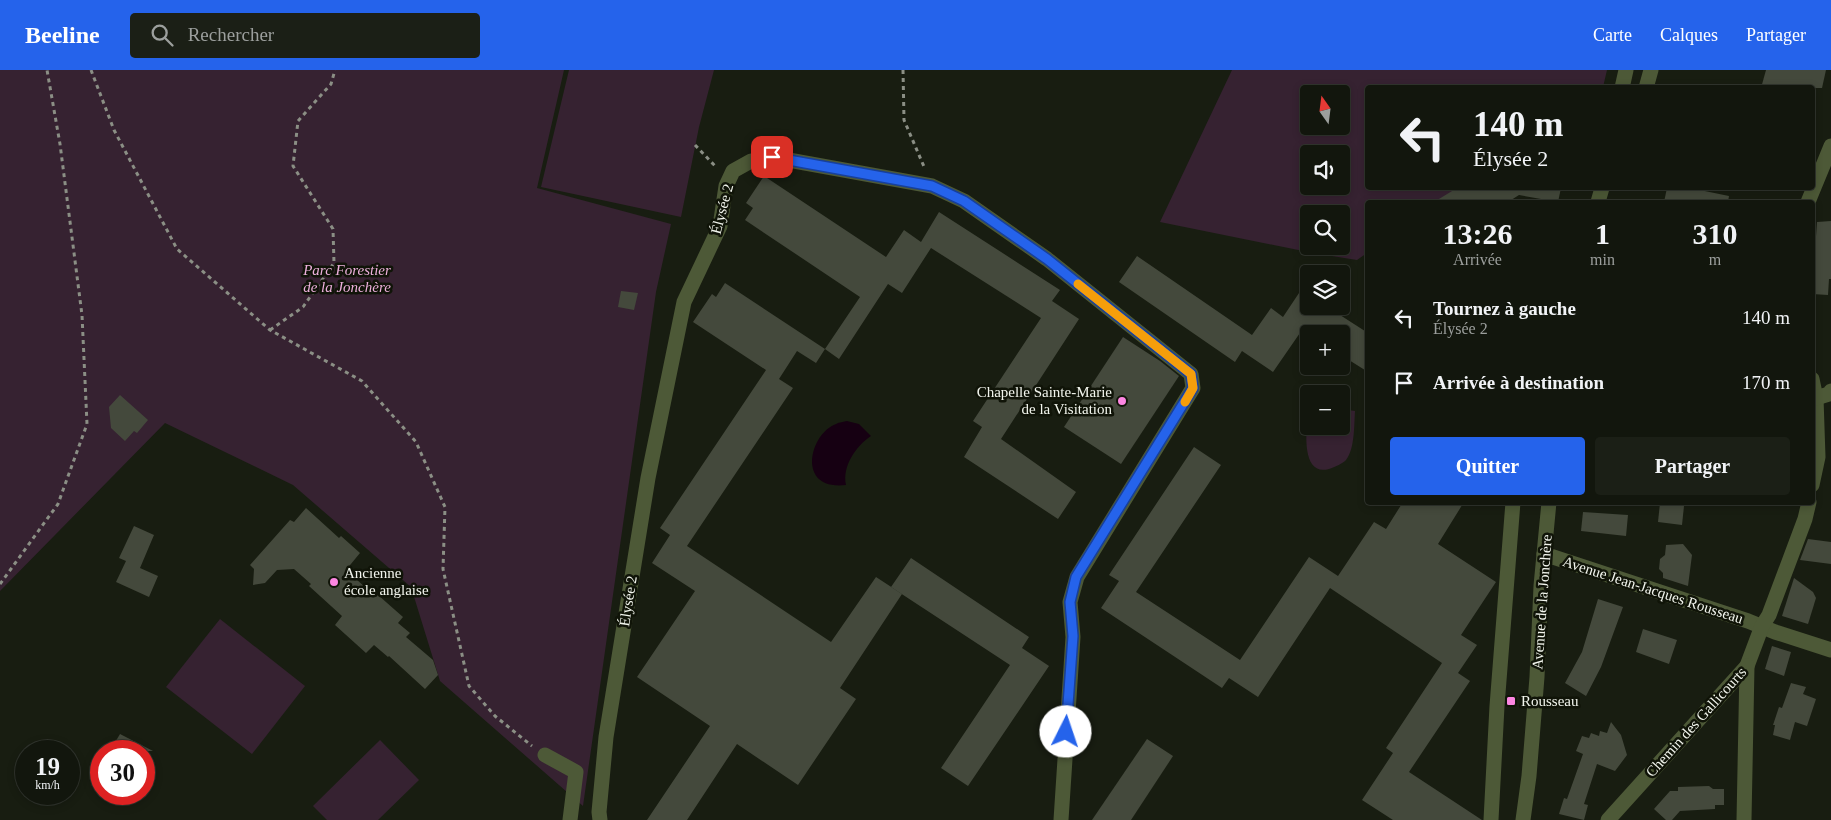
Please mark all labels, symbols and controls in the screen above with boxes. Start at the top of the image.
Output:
search box [130,13,480,58]
icon: search [148,21,176,49]
text: Beeline [25,22,100,48]
text: Rechercher [188,24,274,45]
text: Carte [1593,25,1632,45]
text: Calques [1660,25,1718,45]
text: Partager [1746,25,1806,45]
north arrow [1300,85,1350,135]
map controls [1300,85,1350,435]
icon: left [1390,105,1455,170]
text: 140 m [1473,105,1563,144]
pin [751,136,793,178]
icon: arrive [758,143,786,171]
button: sound [1300,145,1350,195]
text: Élysée 2 [1473,146,1548,171]
street label: Élysée 2 [708,182,736,236]
button: search [1300,205,1350,255]
text: 13:26 [1443,217,1513,250]
text: 1 [1595,217,1610,250]
text: 310 [1692,217,1737,250]
text: Arrivée [1453,251,1502,268]
text: min [1590,251,1615,268]
text: m [1709,251,1721,268]
park label: Parc Forestier de la Jonchère [302,262,391,295]
button: layers [1300,265,1350,315]
text: Tournez à gauche [1433,298,1576,319]
icon: left [1390,304,1418,332]
text: 140 m [1742,307,1790,328]
text: Élysée 2 [1433,320,1488,337]
button: + [1300,325,1350,375]
icon: arrive [1390,369,1418,397]
text: Arrivée à destination [1433,372,1604,393]
text: 170 m [1742,372,1790,393]
place label: Chapelle Sainte-Marie de la Visitation [977,384,1112,417]
button: − [1300,385,1350,435]
marker: Chapelle Sainte-Marie de la Visitation [1116,395,1128,407]
button: Quitter [1390,437,1585,495]
button: Partager [1595,437,1790,495]
street label: Avenue de la Jonchère [1529,534,1555,670]
street label: Avenue Jean-Jacques Rousseau [1561,553,1746,627]
place label: Ancienne école anglaise [344,565,429,598]
street label: Élysée 2 [616,574,640,628]
marker: Ancienne école anglaise [328,576,340,588]
street label: Chemin des Gallicourts [1643,664,1749,780]
place label: Rousseau [1521,693,1579,709]
marker: Rousseau [1505,695,1517,707]
position arrow [1039,705,1091,757]
speed limit sign: 30 [90,740,155,805]
text: 19 [35,753,60,780]
text: km/h [35,778,60,792]

